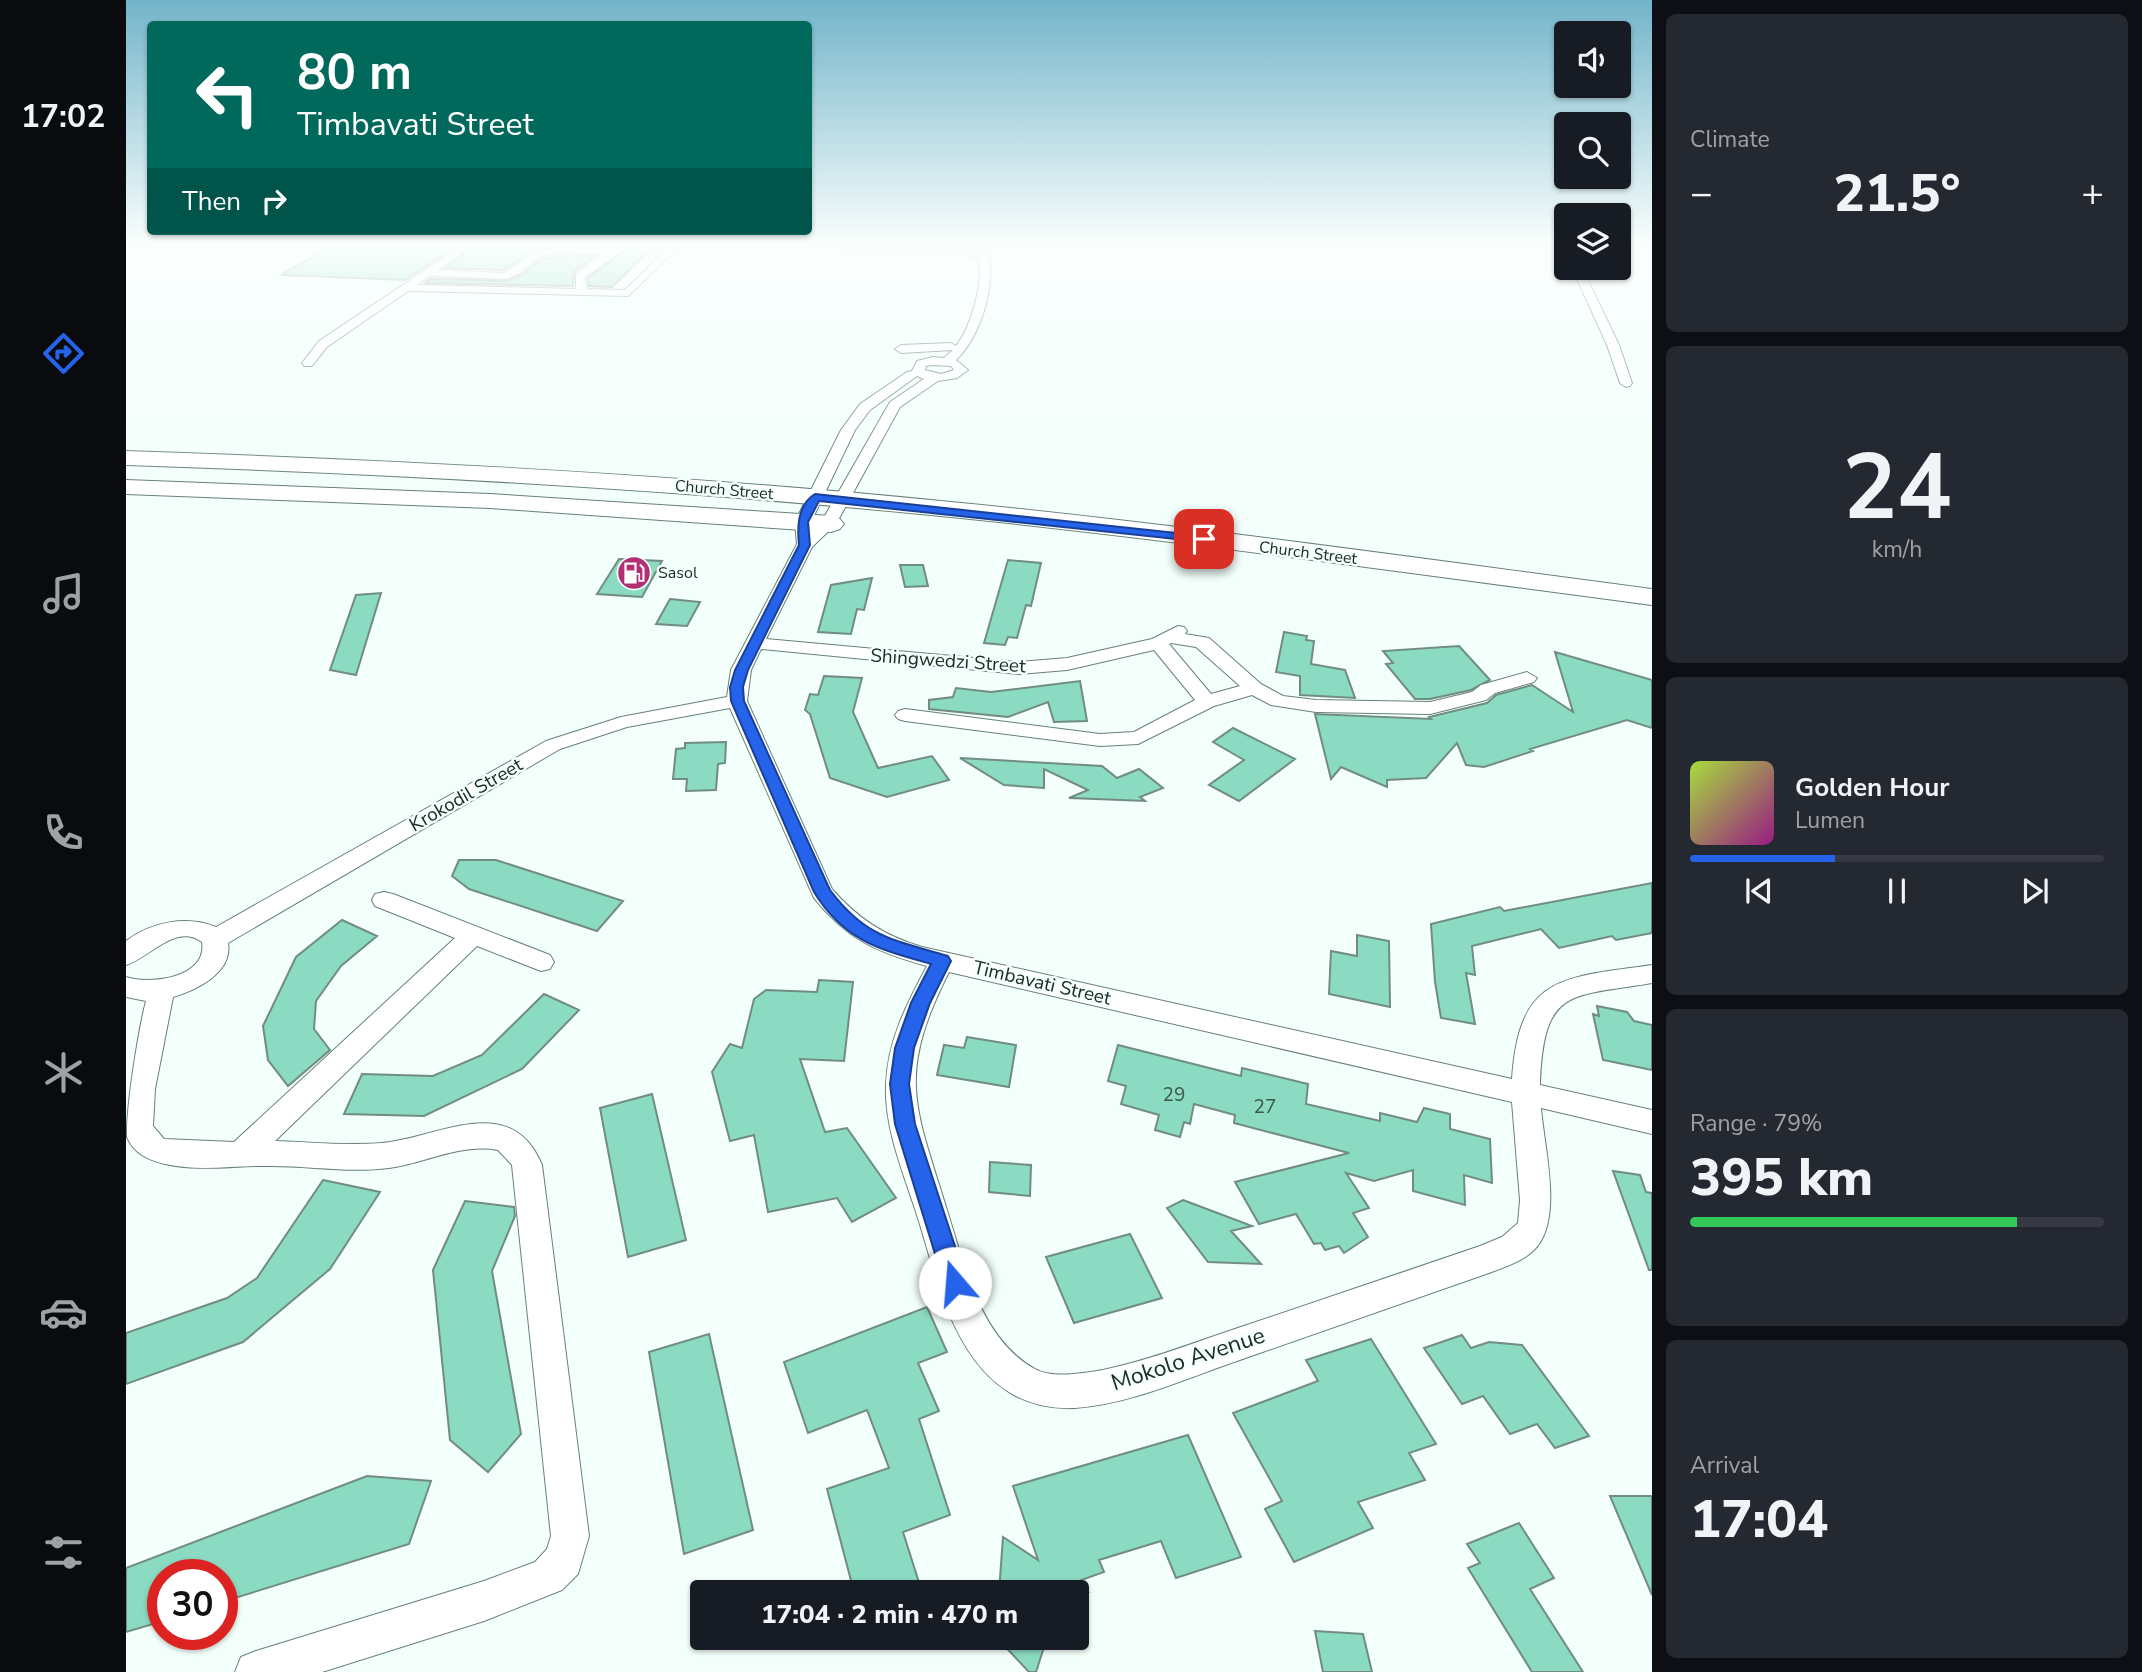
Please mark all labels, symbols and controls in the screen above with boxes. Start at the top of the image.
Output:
map controls [1554,21,1631,280]
button: sound [1554,21,1631,98]
text: 80 m [297,39,412,106]
icon: left [182,49,273,140]
text: 17:02 [21,95,105,138]
text: Timbavati Street [297,103,534,146]
button: search [1554,112,1631,189]
text: Climate [1690,124,1770,155]
text: 21.5° [1833,158,1961,229]
text: − [1690,168,1713,219]
text: + [2081,168,2104,219]
icon: right [255,182,293,220]
text: Then [182,184,241,219]
button: layers [1554,203,1631,280]
icon: directions [39,329,88,378]
text: 24 [1842,426,1952,550]
street label: Church Street [674,475,775,505]
pin [1174,509,1234,569]
icon: arrive [1185,520,1223,558]
text: km/h [1872,534,1922,565]
street label: Church Street [1258,536,1359,570]
fuel station icon: Sasol [615,554,653,592]
place label: Sasol [658,562,698,584]
icon: music [39,569,88,618]
street label: Shingwedzi Street [869,643,1027,679]
street label: Krokodil Street [405,752,528,838]
text: Golden Hour [1795,770,1950,805]
text: Lumen [1795,805,1865,836]
icon: phone [39,808,88,857]
icon: previous [1740,872,1778,910]
icon: pause [1878,872,1916,910]
icon: next [2016,872,2054,910]
street label: Timbavati Street [971,955,1114,1012]
icon: climate [39,1048,88,1097]
house number: 29 [1163,1082,1185,1108]
house number: 27 [1254,1094,1276,1120]
text: Range · 79% [1690,1108,1822,1139]
text: 395 km [1690,1142,1873,1213]
position arrow [918,1246,992,1320]
icon: car [39,1288,88,1337]
street label: Mokolo Avenue [1107,1320,1269,1398]
text: Arrival [1690,1450,1759,1481]
text: 17:04 [1690,1484,1828,1555]
icon: filters [39,1528,88,1577]
speed limit sign: 30 [147,1559,238,1650]
text: 17:04 · 2 min · 470 m [761,1597,1018,1632]

